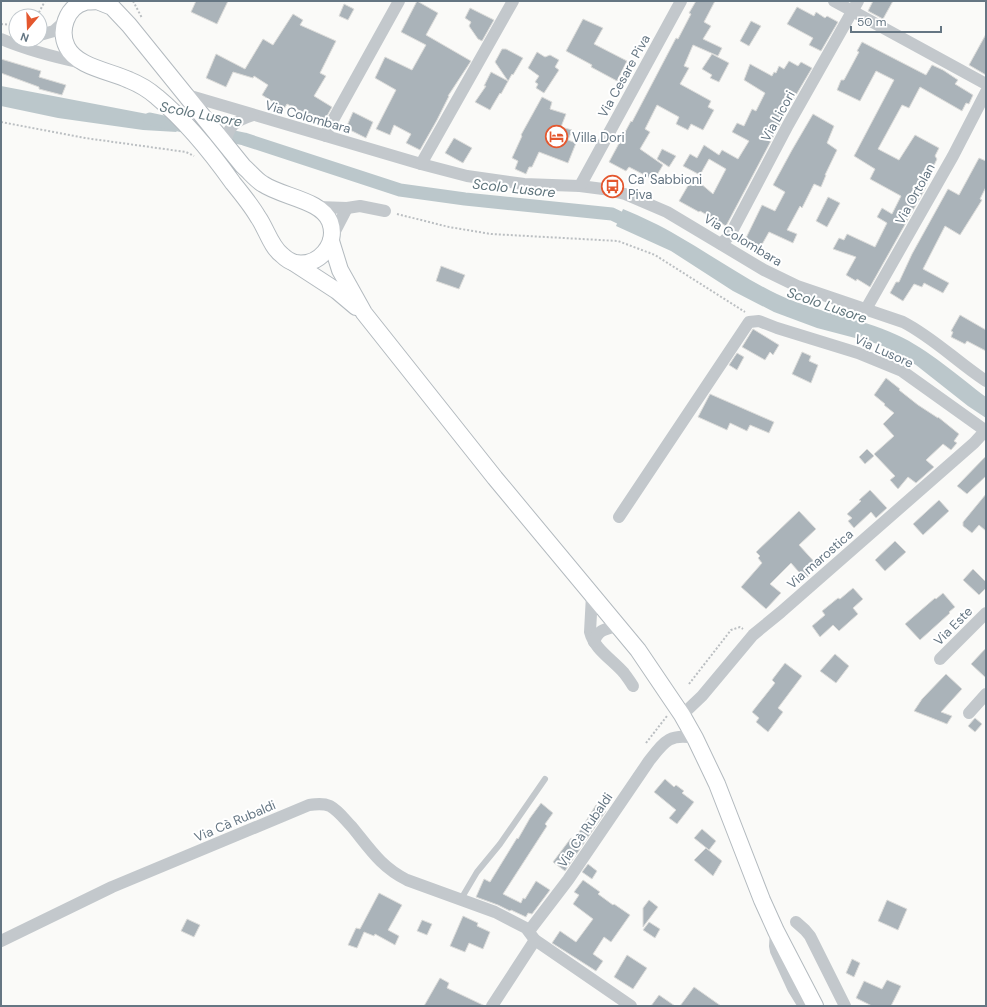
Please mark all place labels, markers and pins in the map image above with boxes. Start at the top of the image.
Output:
hotel icon: Villa Dori [543,124,569,150]
place label: Villa Dori [572,129,625,146]
place label: Ca' Sabbioni Piva [628,171,702,203]
bus stop icon: Ca' Sabbioni Piva [599,173,625,199]

